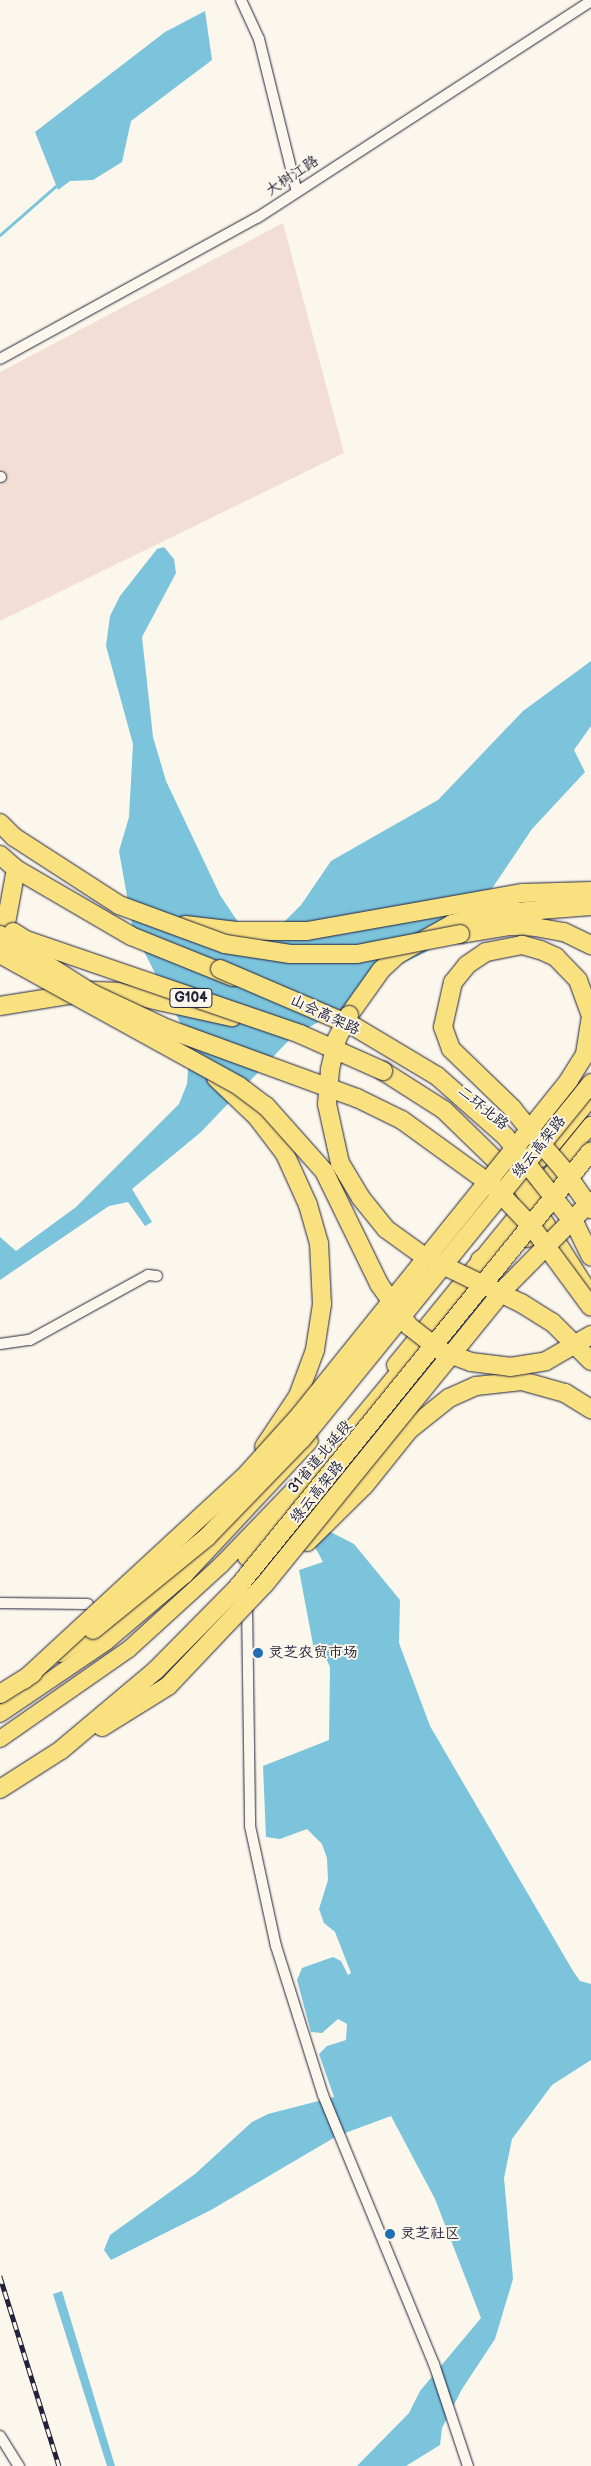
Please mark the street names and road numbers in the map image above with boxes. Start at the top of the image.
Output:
street label: 大树江路 [262,152,322,200]
road number: G104 [168,986,214,1010]
street label: 山会高架路 [287,991,363,1039]
street label: 二环北路 [454,1082,512,1134]
street label: 绿云高架路 [508,1112,570,1182]
street label: 31省道北延段 [284,1417,356,1497]
street label: 绿云高架路 [286,1457,348,1527]

